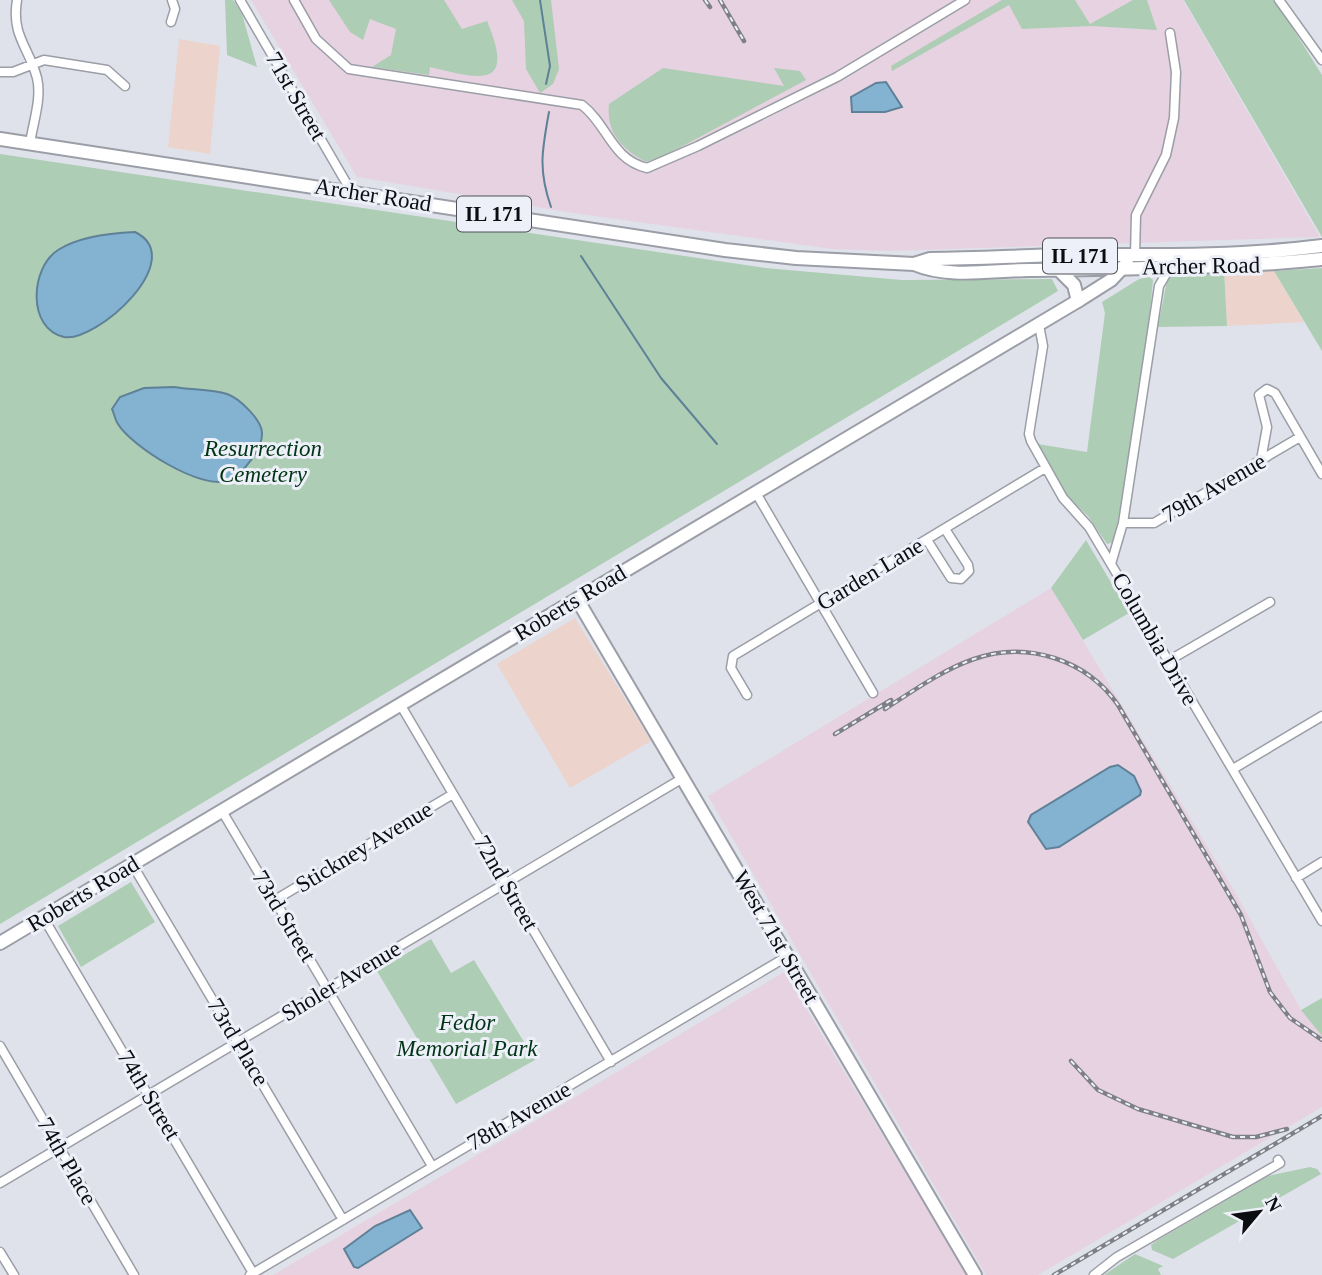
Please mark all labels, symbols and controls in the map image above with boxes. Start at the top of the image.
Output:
street label: 71st Street [261,47,332,145]
street label: Archer Road [313,173,434,217]
road number: IL 171 [457,196,531,232]
road number: IL 171 [1043,238,1117,274]
street label: Archer Road [1142,252,1261,280]
park label: Resurrection Cemetery [203,436,322,487]
street label: 79th Avenue [1158,448,1270,528]
street label: Garden Lane [812,533,928,615]
street label: Roberts Road [510,560,631,646]
street label: Columbia Drive [1107,568,1203,710]
street label: Stickney Avenue [291,796,437,898]
street label: 72nd Street [469,831,543,935]
street label: Roberts Road [23,851,144,937]
street label: 73rd Street [247,866,321,966]
street label: West 71st Street [728,866,824,1008]
street label: Sholer Avenue [277,936,405,1026]
street label: 73rd Place [202,994,274,1090]
park label: Fedor Memorial Park [395,1010,538,1061]
street label: 74th Street [112,1046,186,1145]
street label: 78th Avenue [463,1076,575,1156]
street label: 74th Place [32,1113,102,1209]
north arrow [1224,1177,1294,1247]
text: N [1261,1193,1286,1215]

